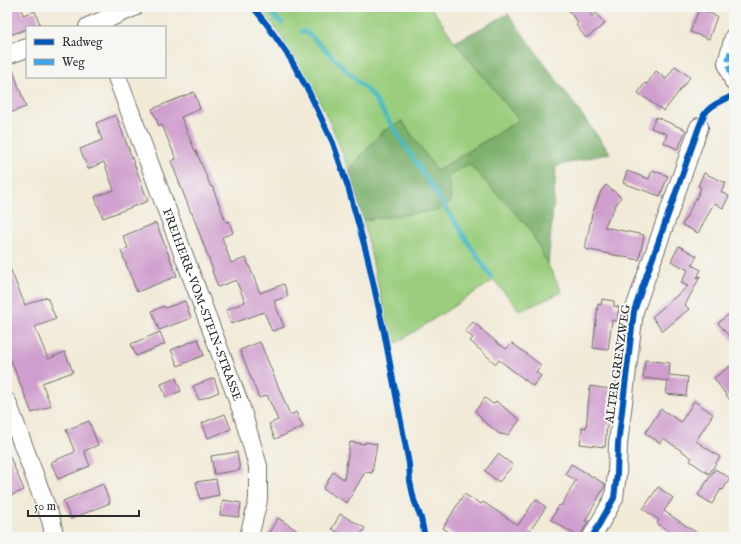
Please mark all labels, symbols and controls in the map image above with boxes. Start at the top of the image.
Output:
legend [26,26,166,78]
text: Radweg [62,35,103,50]
text: Weg [62,55,85,70]
street label: FREIHERR-VOM-STEIN-STRASSE [159,206,245,403]
street label: ALTER GRENZWEG [602,303,634,425]
scale bar [28,492,139,518]
text: 50 m [34,499,56,514]

